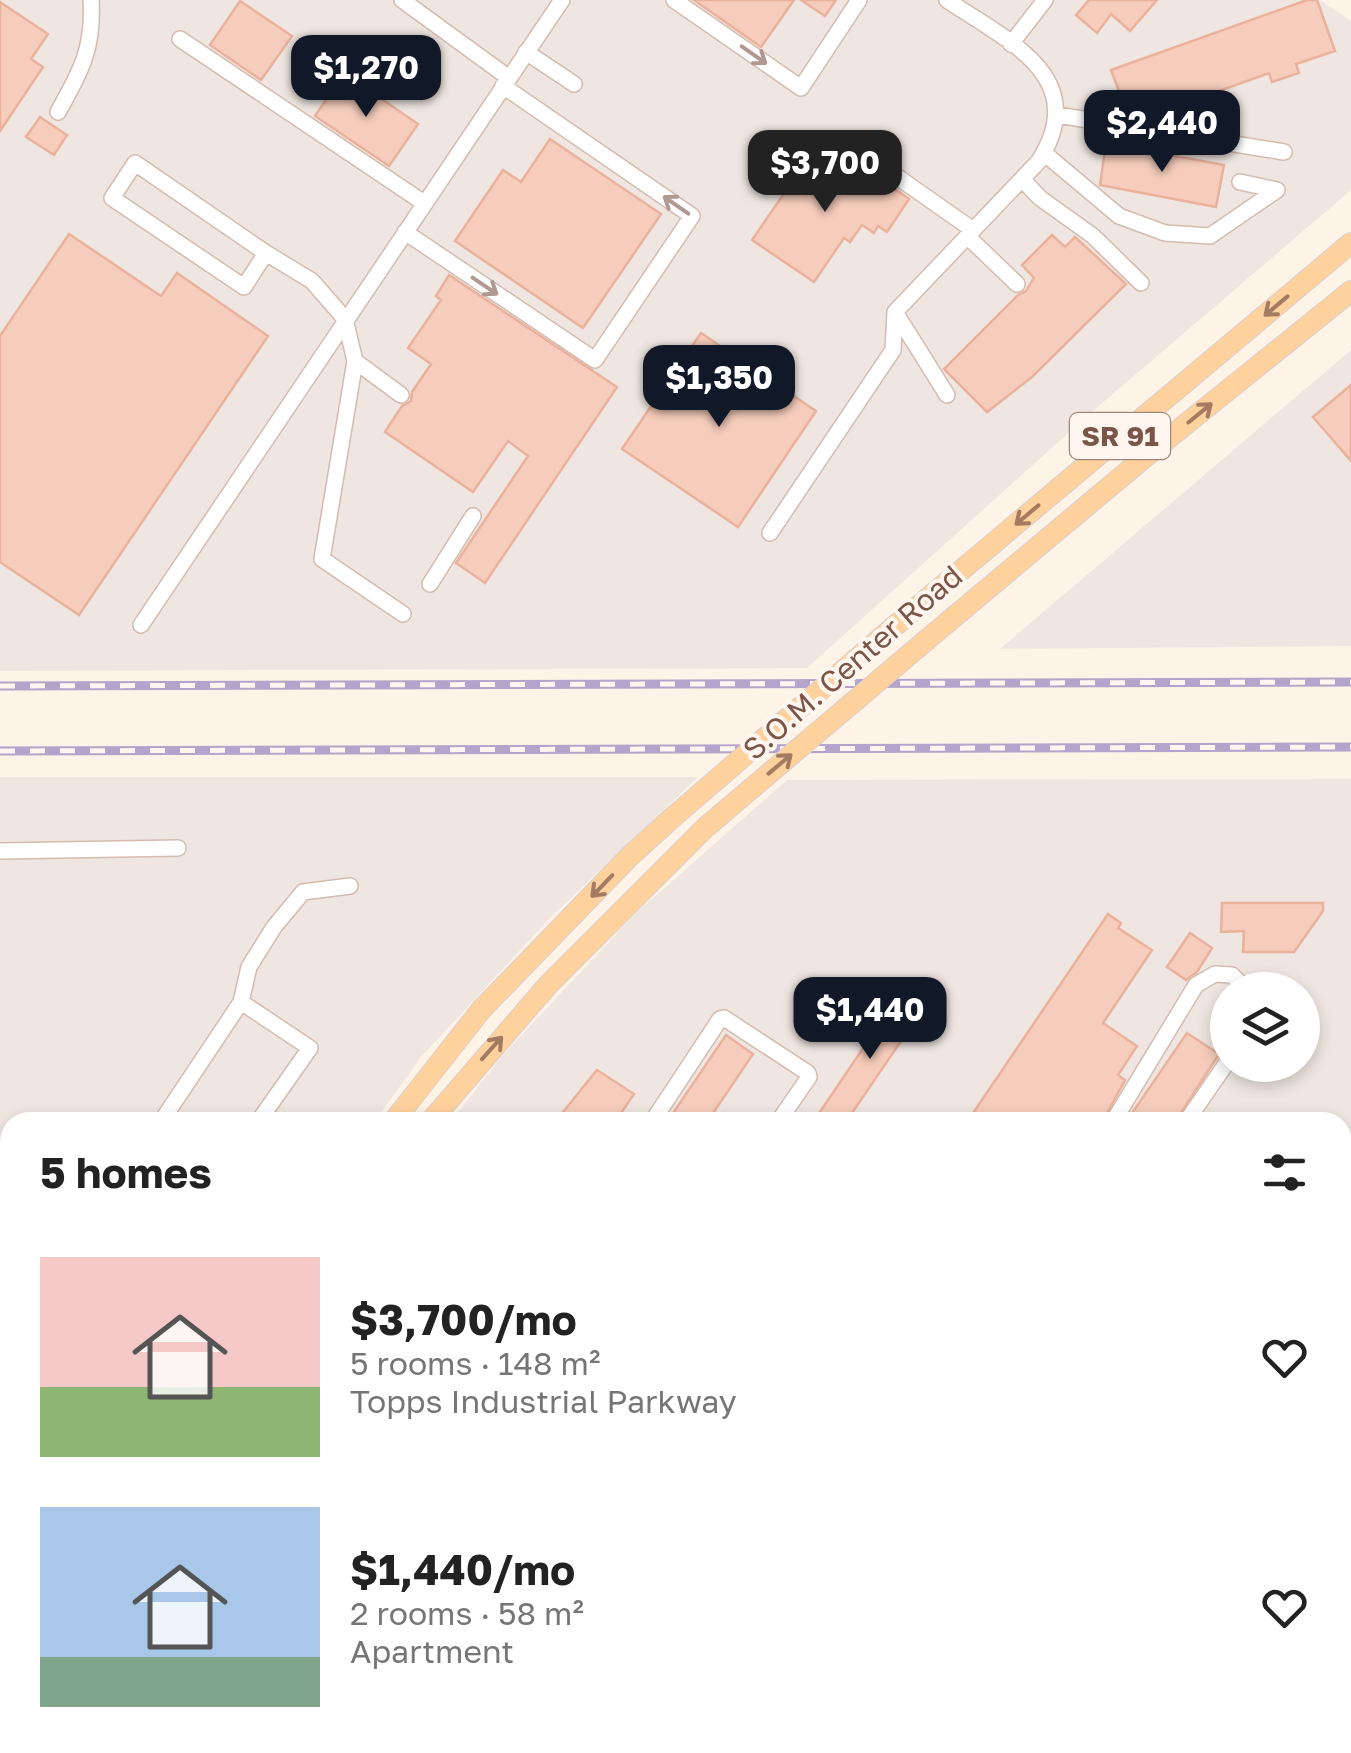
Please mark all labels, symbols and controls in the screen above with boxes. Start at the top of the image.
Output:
pin: $1,270 [285,35,447,120]
one-way arrow [740,44,768,65]
text: $1,270 [313,48,419,86]
pin: $2,440 [1081,90,1243,175]
text: $2,440 [1106,103,1218,141]
pin: $3,700 [744,130,906,215]
text: $3,700 [770,143,880,181]
one-way arrow [662,195,690,216]
one-way arrow [471,275,499,296]
one-way arrow [1264,295,1290,317]
pin: $1,350 [638,345,800,430]
text: $1,350 [665,358,773,396]
one-way arrow [1186,402,1212,424]
road number: SR 91 [1070,413,1170,459]
one-way arrow [1015,503,1040,526]
street label: S.O.M. Center Road [736,557,969,767]
one-way arrow [767,753,792,776]
one-way arrow [590,873,614,897]
map controls [1210,972,1320,1082]
button: layers [1210,972,1320,1082]
pin: $1,440 [789,977,951,1062]
text: $1,440 [816,990,924,1028]
one-way arrow [481,1036,504,1061]
icon: filters [1257,1145,1312,1200]
text: 5 homes [40,1147,212,1197]
text: $3,700/mo [350,1294,577,1344]
icon: home [120,1297,240,1417]
icon: heart [1257,1330,1312,1385]
text: 5 rooms · 148 m² [350,1344,600,1382]
text: Topps Industrial Parkway [350,1382,737,1420]
text: $1,440/mo [350,1544,575,1594]
icon: home [120,1547,240,1667]
icon: heart [1257,1580,1312,1635]
text: 2 rooms · 58 m² [350,1594,584,1632]
text: Apartment [350,1632,514,1670]

